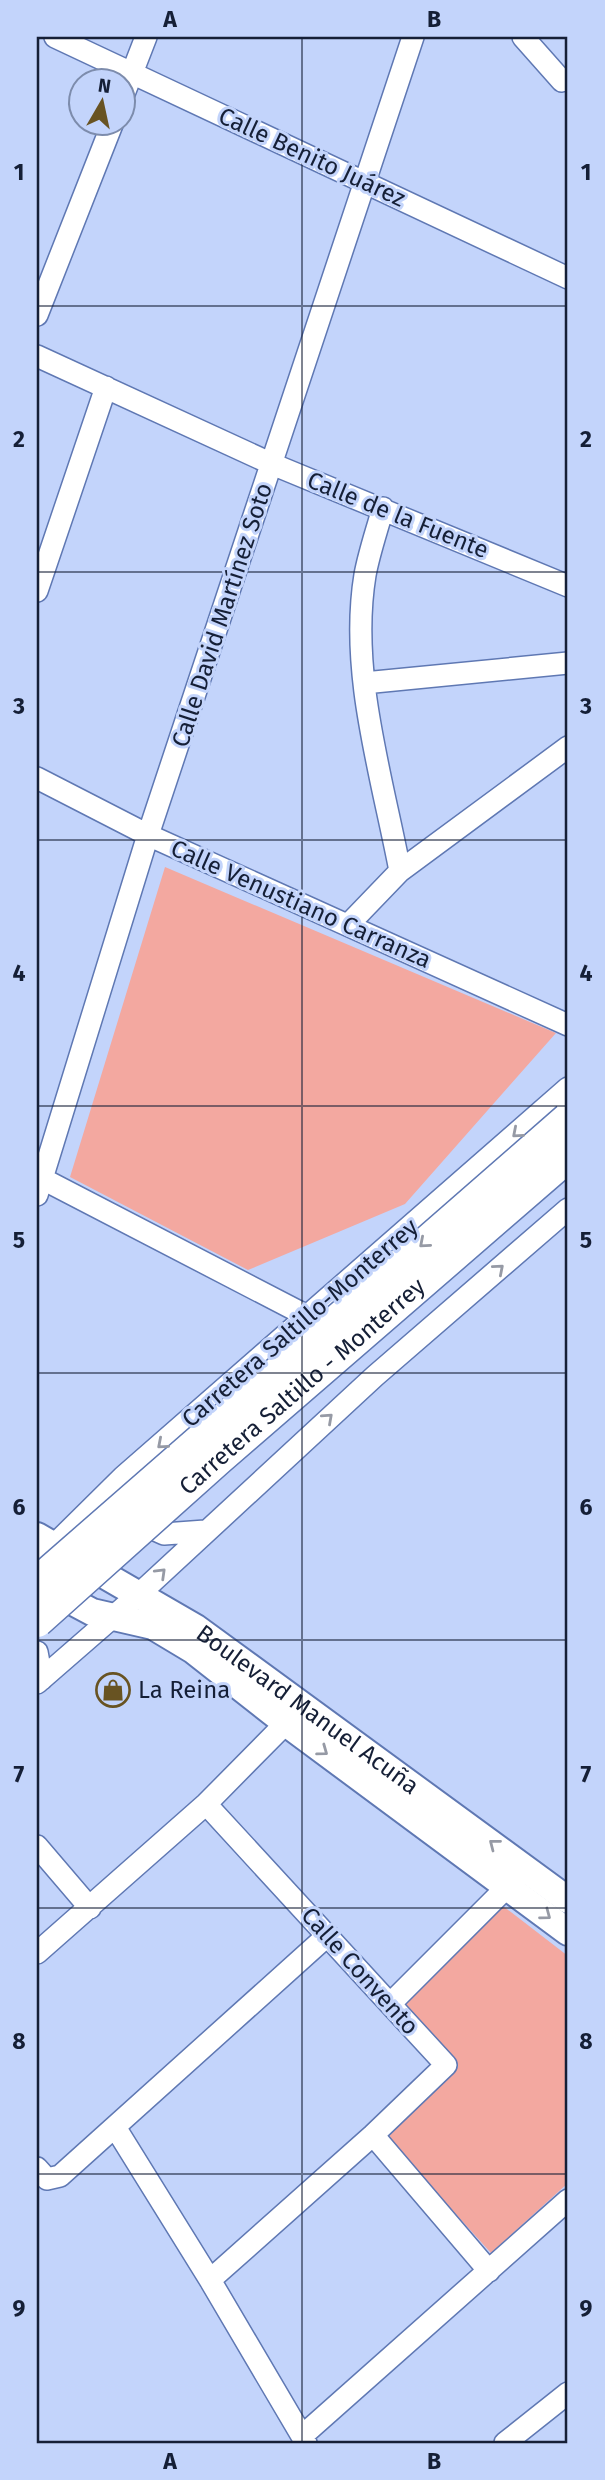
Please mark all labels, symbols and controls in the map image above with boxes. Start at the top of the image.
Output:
text: A [162,5,177,33]
text: B [427,5,441,33]
north arrow [66,66,136,136]
text: N [97,73,113,98]
street label: Calle Benito Juárez [214,101,410,213]
text: 1 [14,158,24,186]
text: 1 [581,158,591,186]
text: 2 [13,425,25,453]
text: 2 [580,425,592,453]
street label: Calle de la Fuente [303,466,493,564]
street label: Calle David Martínez Soto [166,479,278,751]
text: 3 [12,692,25,720]
text: 3 [579,692,592,720]
street label: Calle Venustiano Carranza [167,834,435,974]
text: 4 [13,959,26,987]
text: 4 [580,959,593,987]
one-way arrow [512,1125,525,1137]
street label: Carretera Saltillo-Monterrey [176,1213,424,1433]
text: 5 [13,1226,25,1254]
text: 5 [580,1226,592,1254]
one-way arrow [419,1235,432,1248]
one-way arrow [491,1265,504,1277]
street label: Carretera Saltillo - Monterrey [174,1272,431,1501]
one-way arrow [320,1414,333,1427]
one-way arrow [157,1436,170,1448]
text: 6 [13,1493,26,1521]
text: 6 [580,1493,593,1521]
one-way arrow [153,1568,166,1581]
street label: Boulevard Manuel Acuña [191,1619,424,1800]
shop icon: La Reina [94,1671,132,1709]
place label: La Reina [138,1676,230,1704]
one-way arrow [316,1743,328,1755]
text: 7 [14,1760,25,1788]
text: 7 [581,1760,592,1788]
one-way arrow [490,1839,502,1852]
street label: Calle Convento [296,1902,424,2040]
one-way arrow [538,1907,551,1919]
text: 8 [12,2027,26,2055]
text: 8 [579,2027,593,2055]
text: 9 [13,2294,26,2322]
text: 9 [580,2294,593,2322]
text: A [162,2447,177,2475]
text: B [427,2447,441,2475]

